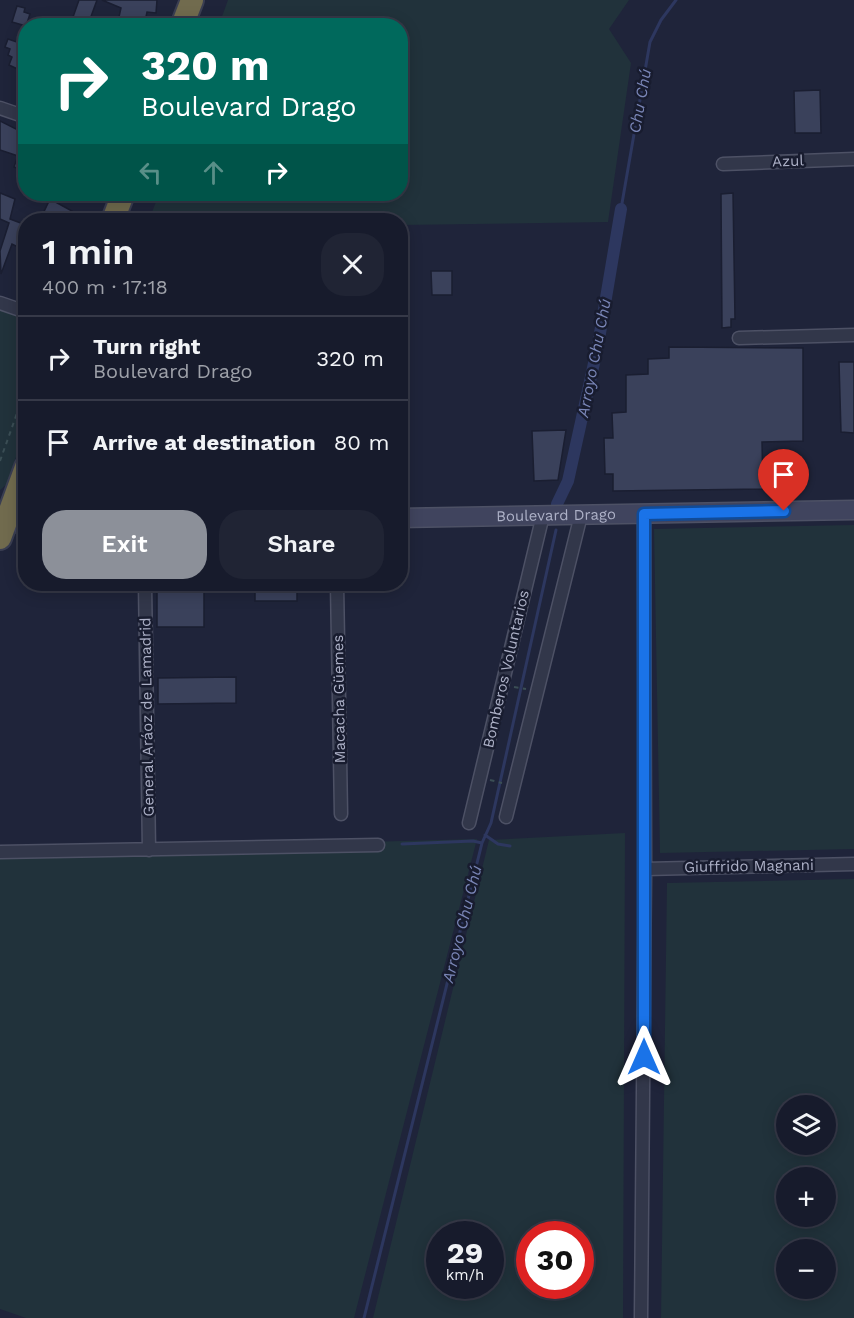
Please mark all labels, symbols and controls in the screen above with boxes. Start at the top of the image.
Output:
text: 320 m [141,41,270,90]
icon: right [42,42,120,120]
water label: Chu Chú [625,67,655,135]
text: Boulevard Drago [141,91,356,123]
street label: Azul [772,151,805,171]
icon: left [134,156,167,189]
icon: ahead [197,156,230,189]
icon: right [260,156,293,189]
text: 1 min [42,231,134,273]
button: close [321,233,384,296]
text: 400 m · 17:18 [42,275,168,299]
water label: Arroyo Chu Chú [573,297,615,420]
text: Turn right [93,334,200,359]
icon: right [42,342,75,375]
text: 320 m [316,346,384,371]
text: Boulevard Drago [93,359,253,383]
icon: arrive [42,426,75,459]
text: Arrive at destination [93,430,316,455]
text: 80 m [334,430,389,455]
pin [758,449,809,511]
icon: arrive [767,458,800,491]
street label: Boulevard Drago [496,505,616,525]
button: Exit [42,510,207,579]
button: Share [219,510,384,579]
street label: Bomberos Voluntarios [479,588,533,750]
street label: General Aráoz de Lamadrid [136,617,158,817]
street label: Macacha Güemes [329,634,349,763]
street label: Giuffrido Magnani [684,856,814,876]
water label: Arroyo Chu Chú [438,863,486,986]
position arrow [612,1025,676,1089]
map controls [776,1095,836,1299]
button: layers [776,1095,836,1155]
button: + [776,1167,836,1227]
speed limit sign: 30 [516,1221,594,1299]
text: 29 [447,1235,483,1270]
button: − [776,1239,836,1299]
text: km/h [446,1266,484,1284]

